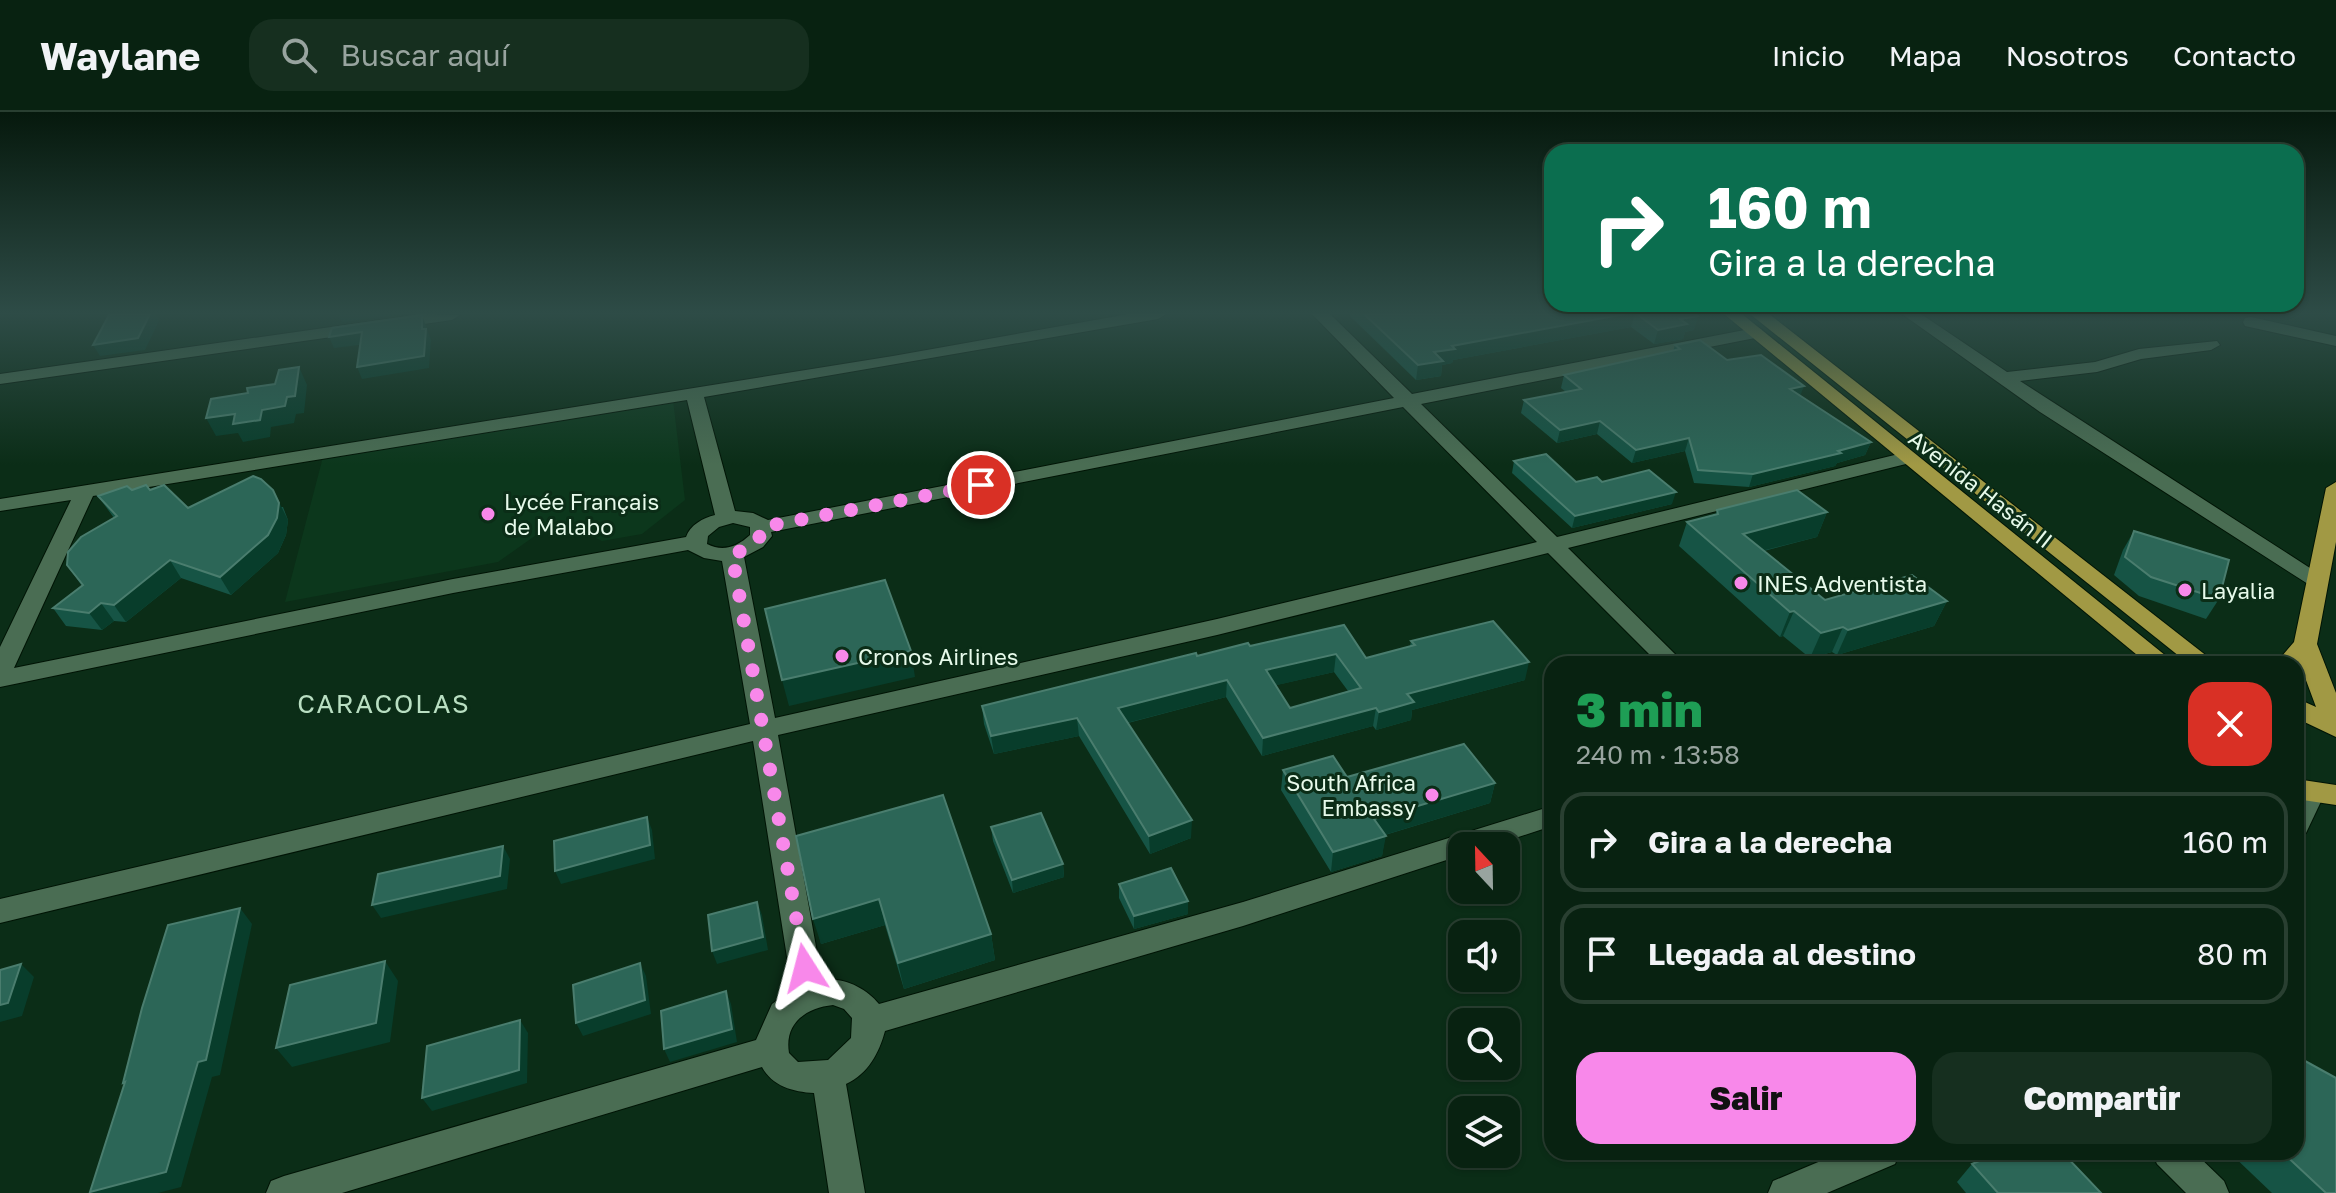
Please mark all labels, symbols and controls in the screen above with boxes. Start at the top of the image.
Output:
search box [249,19,809,91]
text: Waylane [40,33,201,78]
icon: search [277,33,321,77]
text: Buscar aquí [341,37,509,73]
text: Inicio [1772,39,1845,72]
text: Mapa [1889,39,1962,72]
text: Nosotros [2006,39,2129,72]
text: Contacto [2173,39,2296,72]
text: 160 m [1708,173,1872,240]
icon: right [1576,176,1680,280]
text: Gira a la derecha [1708,241,1996,284]
street label: Avenida Hasán II [1904,424,2058,554]
pin [947,451,1015,519]
icon: arrive [959,463,1003,507]
place label: Lycée Français de Malabo [504,488,659,540]
marker: Lycée Français de Malabo [479,505,497,523]
place label: INES Adventista [1757,570,1927,597]
marker: INES Adventista [1732,574,1750,592]
place label: Layalia [2201,577,2275,604]
marker: Layalia [2176,581,2194,599]
place label: Cronos Airlines [858,643,1019,670]
marker: Cronos Airlines [833,647,851,665]
text: 3 min [1576,680,1703,738]
button: close [2188,682,2272,766]
district label: CARACOLAS [297,688,471,719]
text: 240 m · 13:58 [1576,739,1740,770]
place label: South Africa Embassy [1286,769,1416,821]
marker: South Africa Embassy [1423,786,1441,804]
icon: right [1580,820,1624,864]
text: Gira a la derecha [1648,824,1892,860]
text: 160 m [2183,824,2268,860]
north arrow [1448,832,1520,904]
map controls [1448,832,1520,1168]
button: sound [1448,920,1520,992]
position arrow [763,926,847,1010]
icon: arrive [1580,932,1624,976]
text: Llegada al destino [1648,936,1916,972]
text: 80 m [2197,936,2268,972]
button: search [1448,1008,1520,1080]
button: Salir [1576,1052,1916,1144]
button: Compartir [1932,1052,2272,1144]
button: layers [1448,1096,1520,1168]

